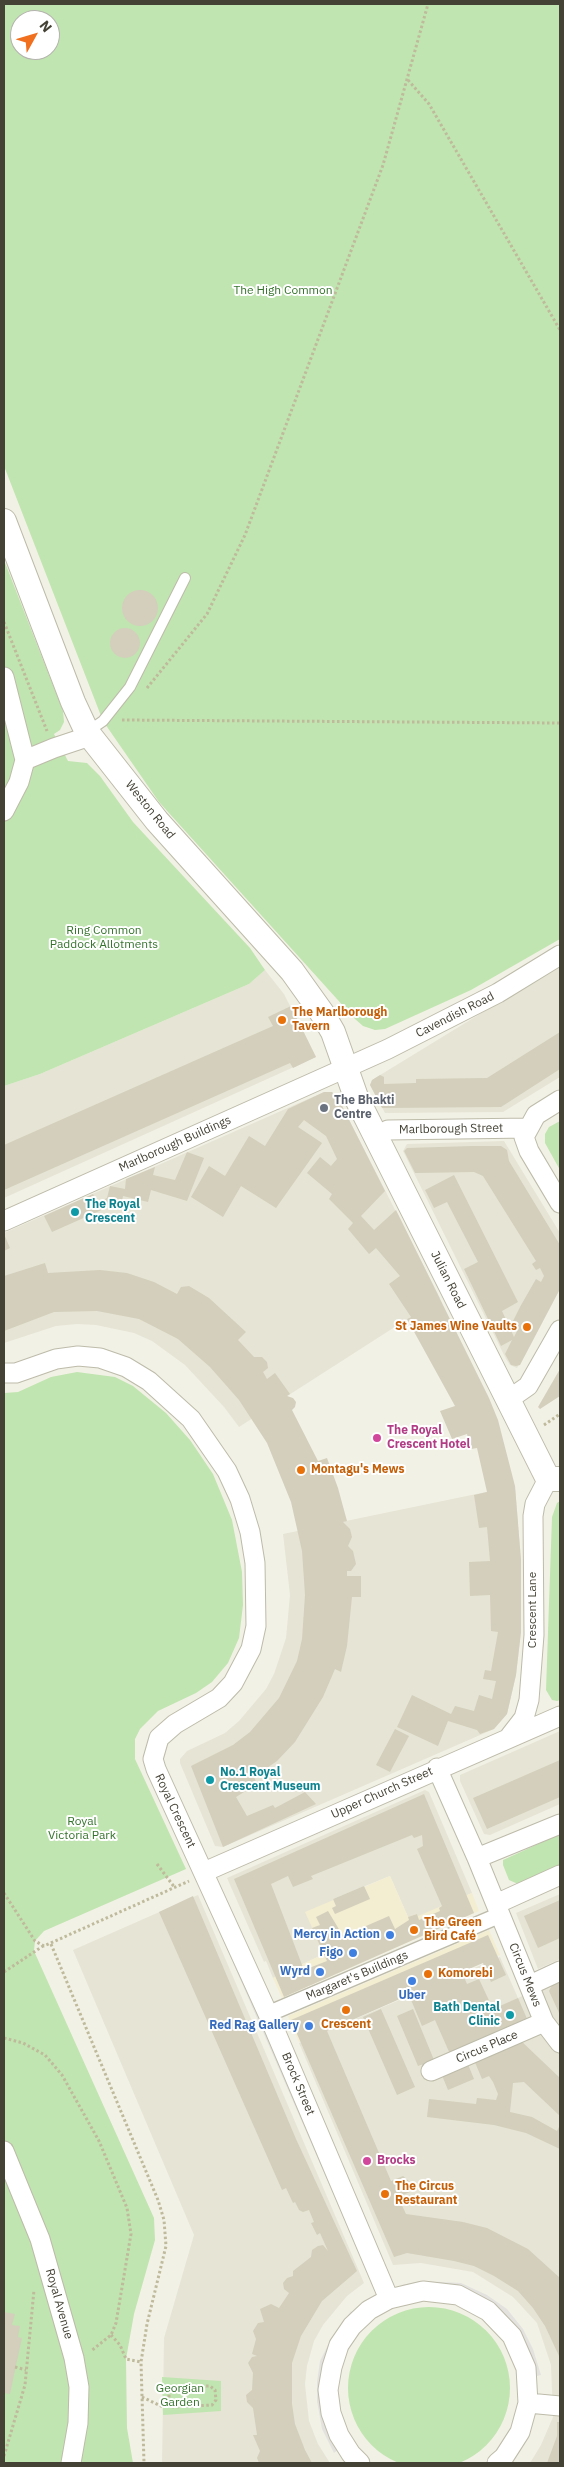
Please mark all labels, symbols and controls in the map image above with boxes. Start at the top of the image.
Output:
north arrow [10,10,60,60]
text: N [36,17,56,36]
park label: The High Common [233,284,333,298]
street label: Weston Road [122,778,178,842]
park label: Ring Common Paddock Allotments [50,924,158,952]
street label: Cavendish Road [413,989,497,1041]
place label: The Marlborough Tavern [292,1006,387,1034]
marker: The Marlborough Tavern [276,1014,288,1026]
place label: The Bhakti Centre [334,1094,395,1122]
marker: The Bhakti Centre [318,1102,330,1114]
street label: Marlborough Buildings [117,1113,233,1175]
street label: Marlborough Street [399,1121,503,1137]
place label: The Royal Crescent [85,1198,140,1226]
marker: The Royal Crescent [69,1206,81,1218]
street label: Julian Road [427,1249,469,1311]
place label: St James Wine Vaults [395,1320,517,1334]
marker: St James Wine Vaults [521,1321,533,1333]
place label: The Royal Crescent Hotel [387,1424,470,1452]
marker: The Royal Crescent Hotel [371,1432,383,1444]
place label: Montagu's Mews [311,1463,405,1477]
marker: Montagu's Mews [295,1464,307,1476]
street label: Crescent Lane [526,1572,540,1648]
street label: Upper Church Street [329,1764,435,1822]
place label: No.1 Royal Crescent Museum [220,1766,321,1794]
street label: Royal Crescent [152,1772,198,1850]
marker: No.1 Royal Crescent Museum [204,1774,216,1786]
park label: Royal Victoria Park [48,1815,116,1843]
place label: The Green Bird Café [424,1916,482,1944]
marker: The Green Bird Café [408,1924,420,1936]
place label: Mercy in Action [293,1928,380,1942]
marker: Mercy in Action [384,1929,396,1941]
street label: Circus Mews [506,1941,544,2009]
place label: Figo [319,1946,343,1960]
marker: Figo [347,1947,359,1959]
street label: Margaret's Buildings [304,1948,410,2004]
place label: Wyrd [280,1965,310,1979]
marker: Wyrd [314,1966,326,1978]
place label: Komorebi [438,1967,493,1981]
marker: Komorebi [422,1968,434,1980]
marker: Uber [406,1975,418,1987]
place label: Uber [398,1989,426,2003]
place label: Bath Dental Clinic [433,2001,500,2029]
marker: Crescent [340,2004,352,2016]
marker: Bath Dental Clinic [504,2009,516,2021]
place label: Crescent [321,2018,371,2032]
place label: Red Rag Gallery [209,2019,299,2033]
marker: Red Rag Gallery [303,2020,315,2032]
street label: Circus Place [454,2028,520,2066]
street label: Brock Street [278,2050,318,2118]
place label: Brocks [377,2154,416,2168]
marker: Brocks [361,2155,373,2167]
place label: The Circus Restaurant [395,2180,457,2208]
marker: The Circus Restaurant [379,2188,391,2200]
street label: Royal Avenue [42,2267,76,2341]
park label: Georgian Garden [156,2382,204,2410]

